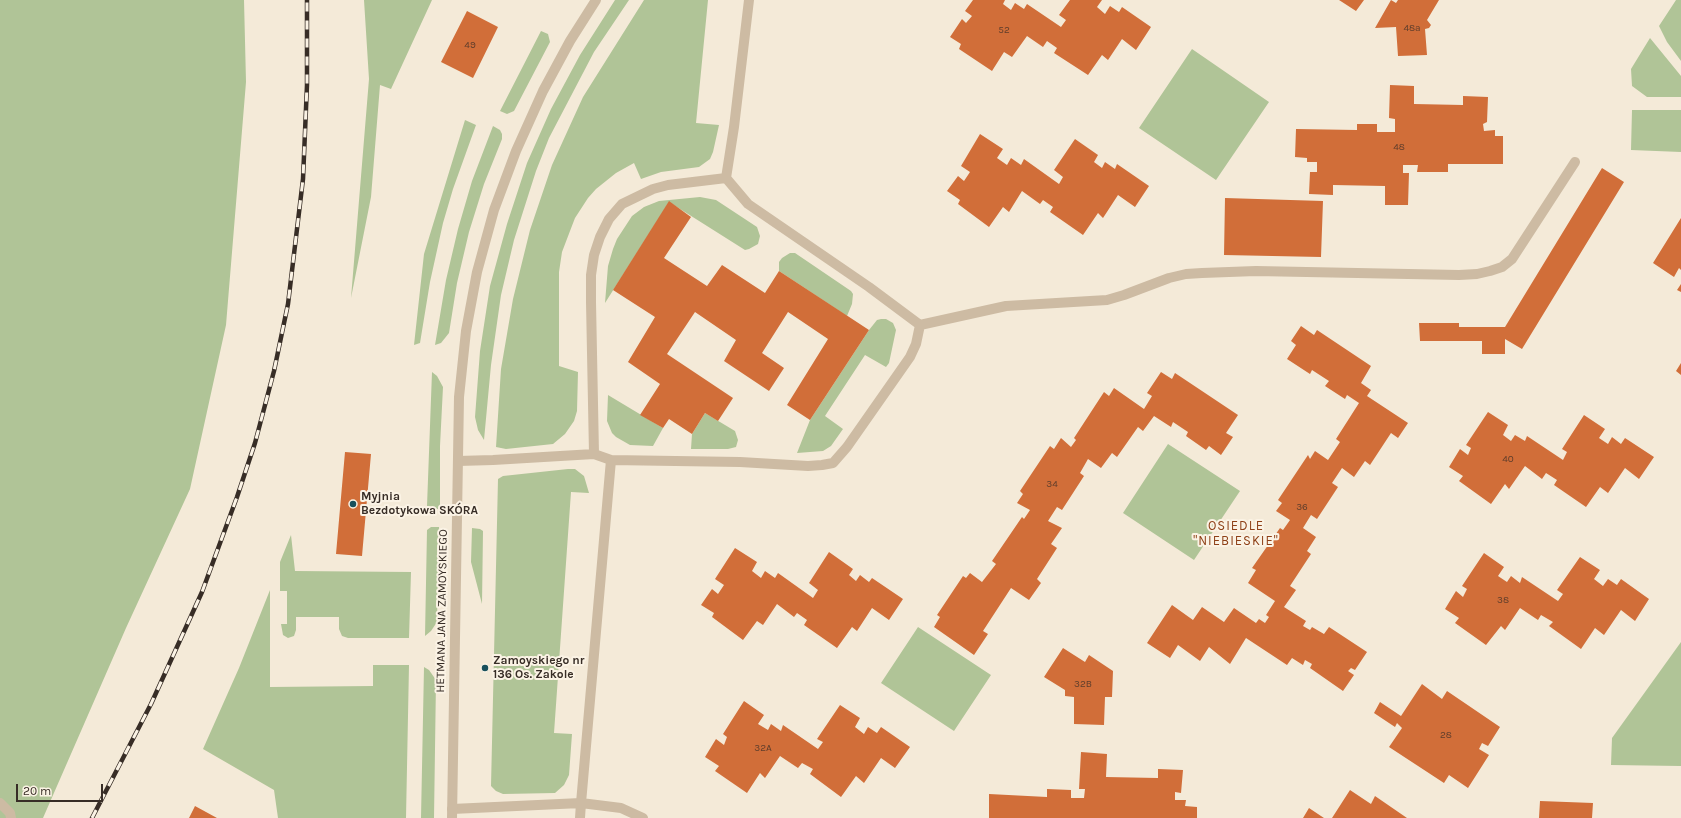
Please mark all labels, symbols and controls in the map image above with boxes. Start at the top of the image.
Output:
house number: 48a [1403,22,1421,34]
house number: 52 [998,24,1010,36]
house number: 49 [464,39,476,51]
house number: 48 [1393,141,1405,153]
house number: 40 [1502,453,1514,465]
house number: 34 [1046,478,1058,490]
place label: Myjnia Bezdotykowa SKÓRA [361,490,478,518]
marker: Myjnia Bezdotykowa SKÓRA [348,499,358,509]
house number: 36 [1296,501,1308,513]
district label: OSIEDLE "NIEBIESKIE" [1193,518,1279,549]
street label: HETMANA JANA ZAMOYSKIEGO [433,529,451,693]
house number: 38 [1497,594,1509,606]
place label: Zamoyskiego nr 136 Os. Zakole [493,654,585,682]
marker: Zamoyskiego nr 136 Os. Zakole [480,663,490,673]
house number: 32B [1074,678,1092,690]
house number: 28 [1440,729,1452,741]
house number: 32A [754,742,772,754]
scale bar [18,776,105,802]
text: 20 m [23,784,51,798]

